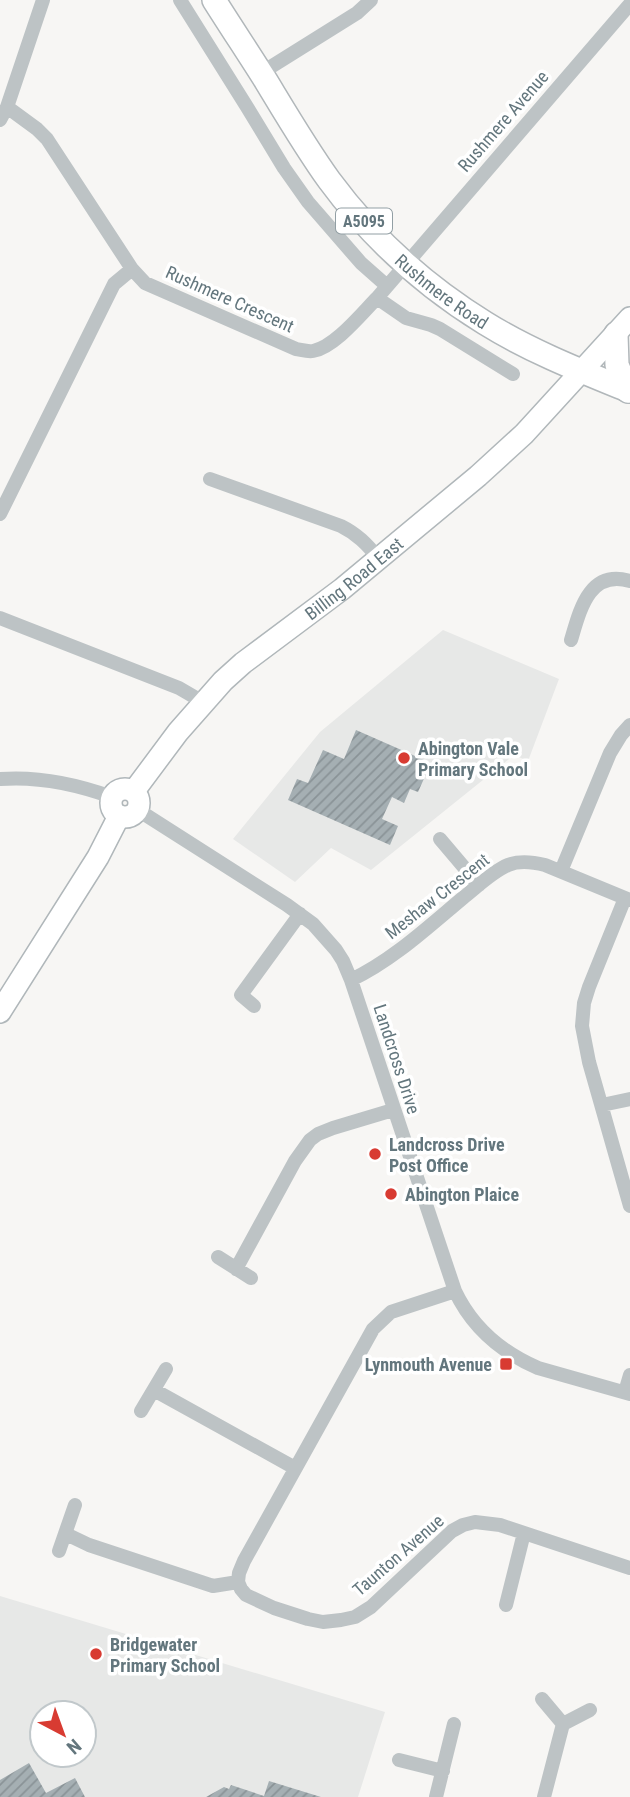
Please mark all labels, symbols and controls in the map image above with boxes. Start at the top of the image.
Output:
street label: Rushmere Avenue [453,66,553,176]
road number: A5095 [336,209,392,234]
street label: Rushmere Road [391,249,492,333]
street label: Rushmere Crescent [163,261,297,337]
street label: Billing Road East [301,533,407,624]
place label: Abington Vale Primary School [418,738,528,780]
marker: Abington Vale Primary School [396,750,412,766]
street label: Meshaw Crescent [381,849,493,943]
street label: Landcross Drive [369,1002,425,1116]
place label: Landcross Drive Post Office [389,1134,505,1176]
marker: Landcross Drive Post Office [367,1146,383,1162]
place label: Abington Plaice [405,1184,519,1205]
marker: Abington Plaice [383,1186,399,1202]
place label: Lynmouth Avenue [365,1354,492,1375]
marker: Lynmouth Avenue [498,1356,514,1372]
street label: Taunton Avenue [348,1510,448,1600]
place label: Bridgewater Primary School [110,1634,220,1676]
marker: Bridgewater Primary School [88,1646,104,1662]
north arrow [28,1699,98,1769]
text: N [62,1734,86,1759]

